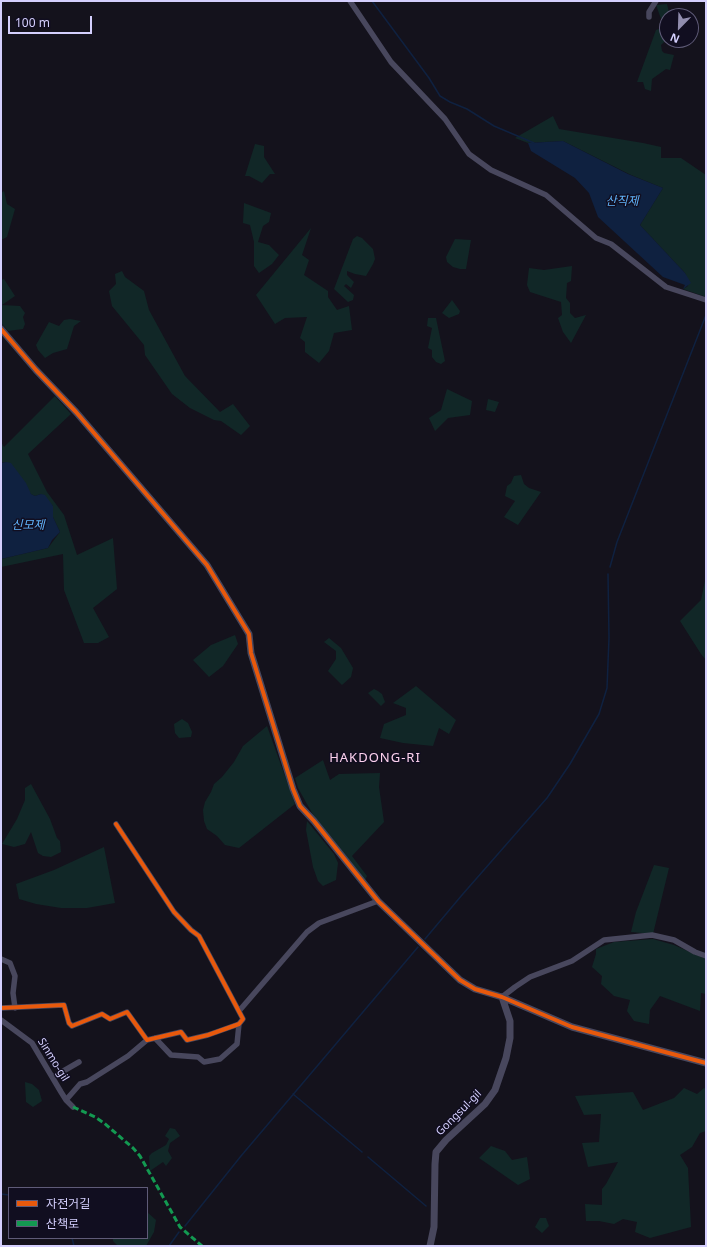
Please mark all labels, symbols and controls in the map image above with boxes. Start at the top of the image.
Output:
scale bar [10,8,94,34]
north arrow [659,8,699,48]
text: 100 m [15,14,50,31]
text: N [667,30,682,47]
water label: 산직제 [605,195,639,209]
water label: 신모제 [11,519,45,533]
district label: HAKDONG-RI [329,750,421,766]
street label: Sinmo-gil [35,1036,71,1084]
street label: Gongsul-gil [433,1087,485,1139]
legend [8,1187,148,1239]
text: 자전거길 [46,1195,90,1212]
text: 산책로 [46,1215,79,1232]

